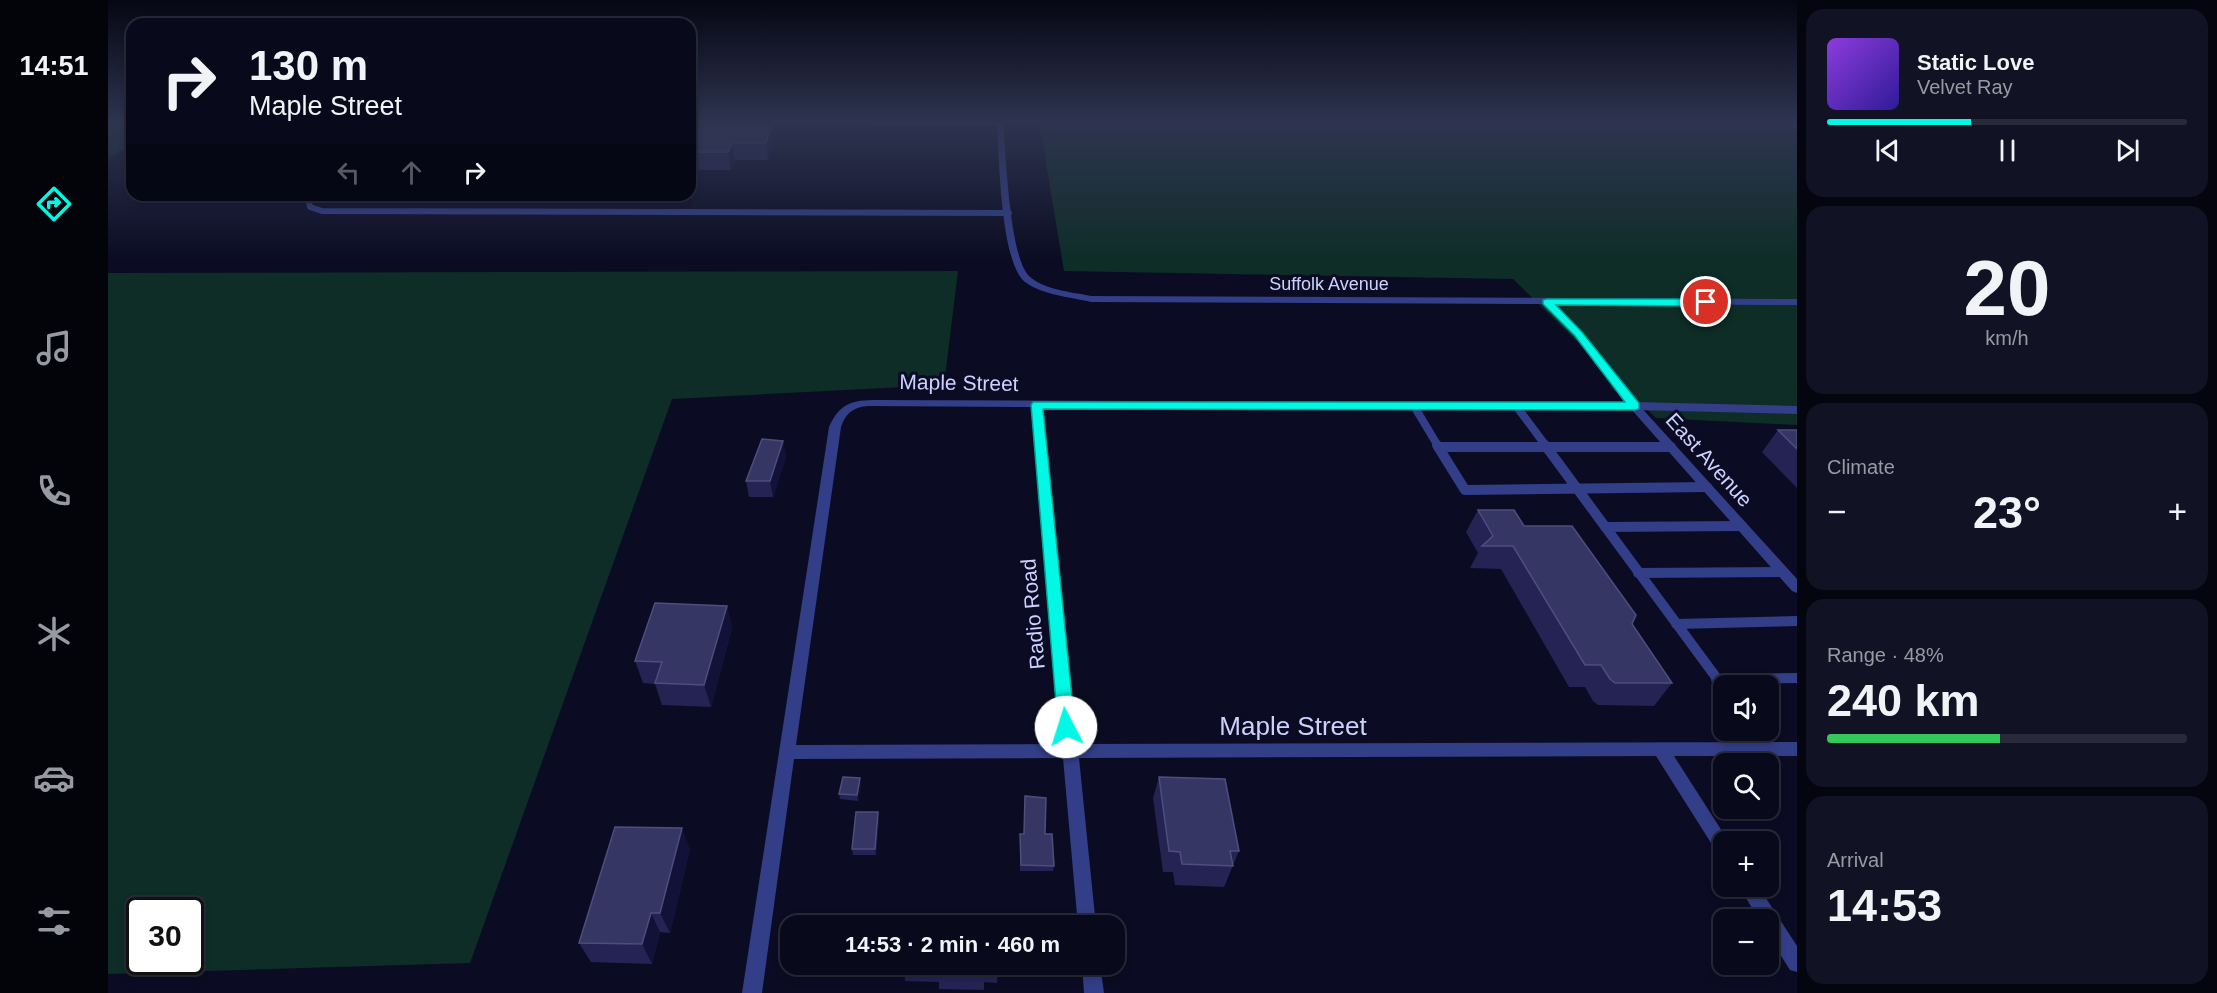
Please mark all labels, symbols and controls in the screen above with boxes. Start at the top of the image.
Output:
icon: right [150,42,228,120]
text: 130 m [249,42,368,89]
text: Static Love [1917,50,2034,75]
text: 14:51 [19,51,89,81]
text: Velvet Ray [1917,76,2013,98]
text: Maple Street [249,91,402,121]
icon: previous [1871,134,1904,167]
icon: pause [1991,134,2024,167]
icon: next [2111,134,2144,167]
icon: left [332,156,365,189]
icon: ahead [395,156,428,189]
icon: right [458,156,491,189]
icon: directions [33,183,75,225]
text: 20 [1964,244,2050,332]
street label: Suffolk Avenue [1269,274,1389,294]
pin [1680,276,1731,327]
icon: arrive [1689,285,1722,318]
icon: music [33,327,75,369]
text: km/h [1985,327,2029,349]
street label: Maple Street [899,370,1019,395]
street label: East Avenue [1661,408,1757,511]
text: Climate [1827,456,1895,478]
icon: phone [33,470,75,512]
text: 23° [1973,487,2041,538]
text: − [1827,493,1846,530]
text: + [2168,493,2187,530]
street label: Radio Road [1016,558,1049,670]
icon: climate [33,613,75,655]
text: Range · 48% [1827,644,1944,666]
map controls [1713,675,1779,975]
button: sound [1713,675,1779,741]
text: 240 km [1827,675,1980,726]
position arrow [1034,695,1098,759]
street label: Maple Street [1219,711,1367,741]
button: search [1713,753,1779,819]
icon: car [33,757,75,799]
button: + [1713,831,1779,897]
text: Arrival [1827,849,1884,871]
text: 14:53 [1827,880,1942,931]
speed limit sign: 30 [126,897,204,975]
icon: filters [33,900,75,942]
button: − [1713,909,1779,975]
text: 14:53 · 2 min · 460 m [845,932,1060,957]

